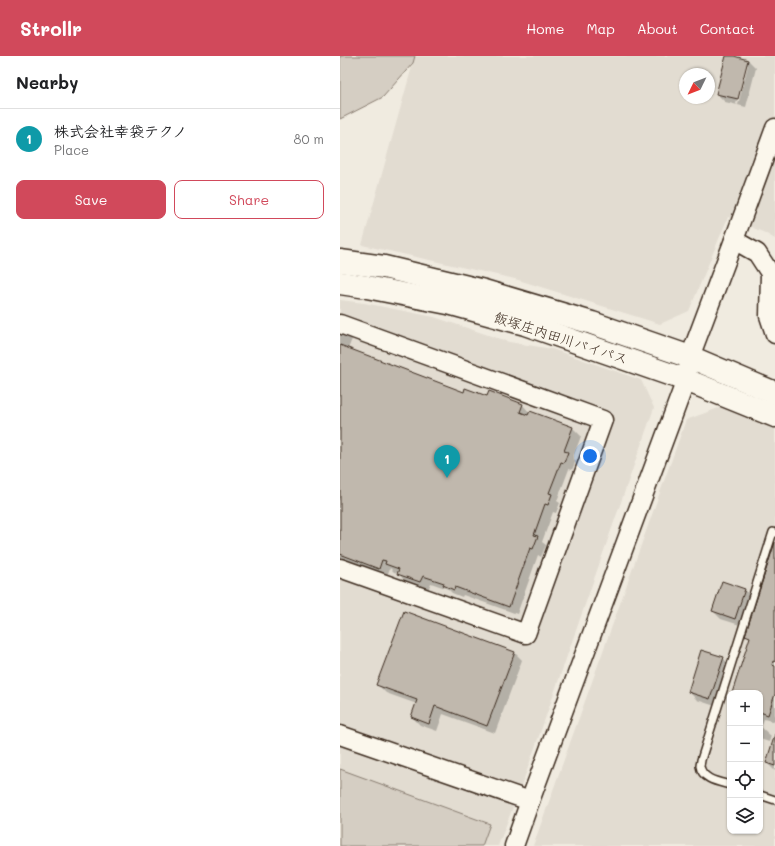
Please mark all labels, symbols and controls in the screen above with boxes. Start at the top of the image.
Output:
text: Strollr [20,16,82,41]
text: Home [526,19,564,38]
text: Map [586,19,615,38]
text: About [637,19,678,38]
text: Contact [700,19,755,38]
north arrow [679,68,715,104]
text: Nearby [16,71,78,93]
text: 株式会社幸袋テクノ [54,121,187,141]
text: 1 [26,130,32,147]
text: 80 m [294,130,324,147]
text: Place [54,141,89,158]
button: Save [16,180,166,219]
button: Share [174,180,324,219]
street label: 飯塚庄内田川バイパス [492,307,631,368]
pin: 1 [434,445,460,478]
your location [580,446,600,466]
map controls [727,690,763,834]
button: + [727,690,763,726]
button: − [727,726,763,762]
button: locate [727,762,763,798]
button: layers [727,798,763,834]

